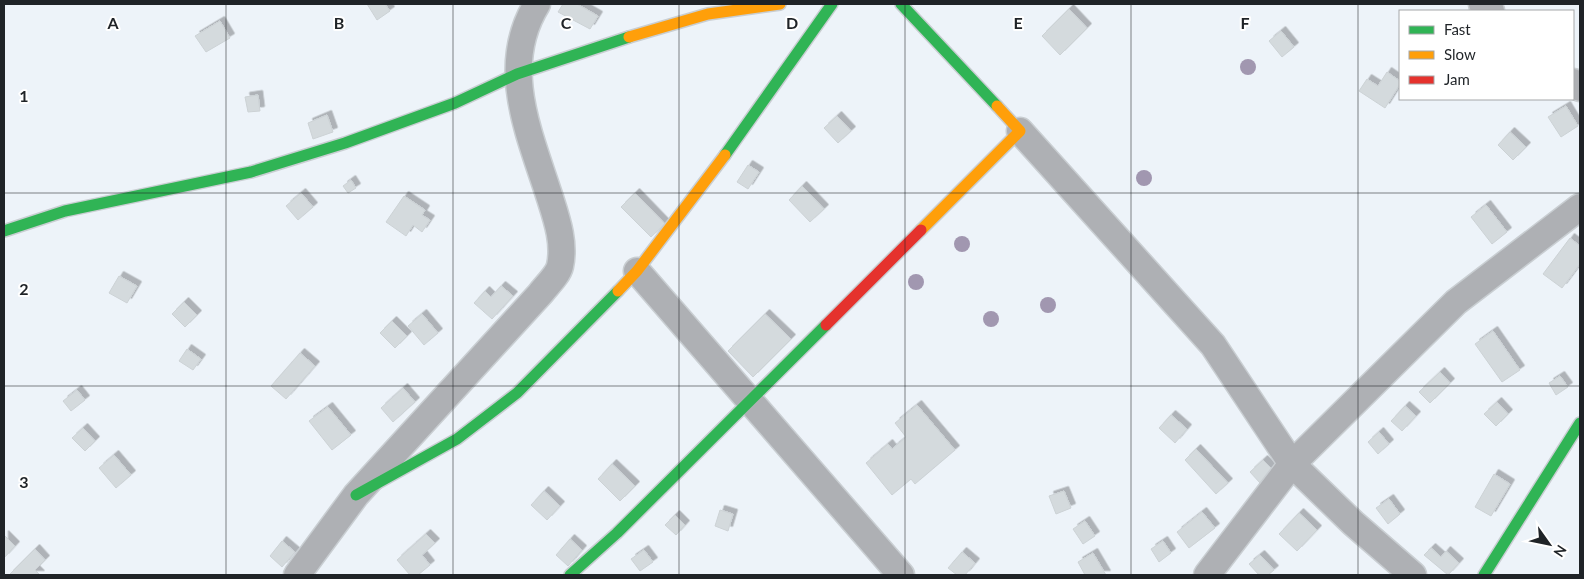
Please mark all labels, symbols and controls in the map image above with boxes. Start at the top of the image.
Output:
legend [1399,10,1574,100]
text: A [106,13,119,32]
text: B [334,13,344,32]
text: C [561,13,572,32]
text: D [786,13,798,32]
text: E [1013,13,1023,32]
text: F [1240,13,1250,32]
text: Fast [1444,20,1471,38]
text: Slow [1444,45,1476,63]
text: Jam [1444,70,1470,88]
text: 1 [19,86,29,105]
text: 2 [19,279,29,298]
text: 3 [19,472,29,491]
north arrow [1524,519,1574,569]
text: N [1550,542,1570,561]

